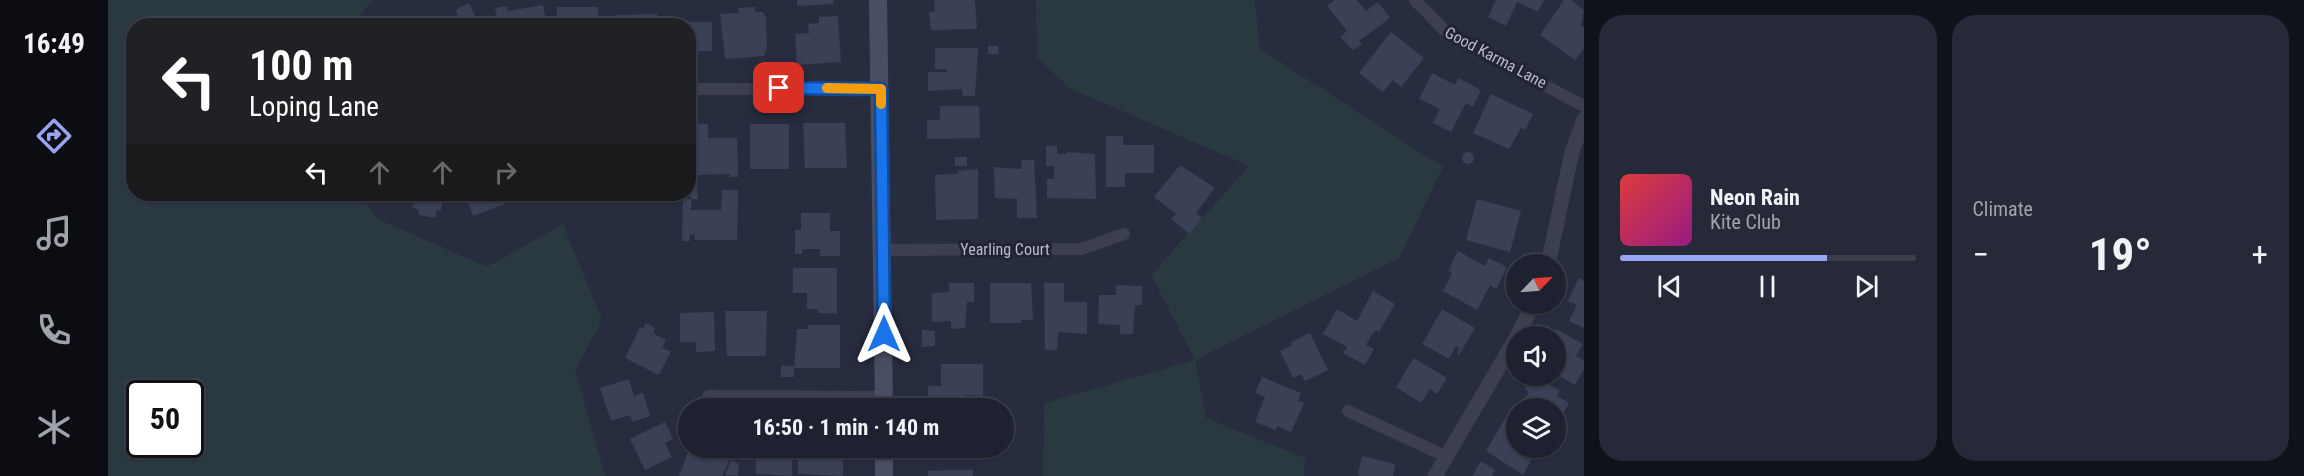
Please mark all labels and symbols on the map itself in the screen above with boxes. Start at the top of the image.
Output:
street label: Good Karma Lane [1442,23,1550,92]
pin [753,62,804,113]
street label: Yearling Court [960,240,1050,259]
north arrow [1506,254,1566,314]
position arrow [852,302,916,366]
speed limit sign: 50 [126,380,204,458]

